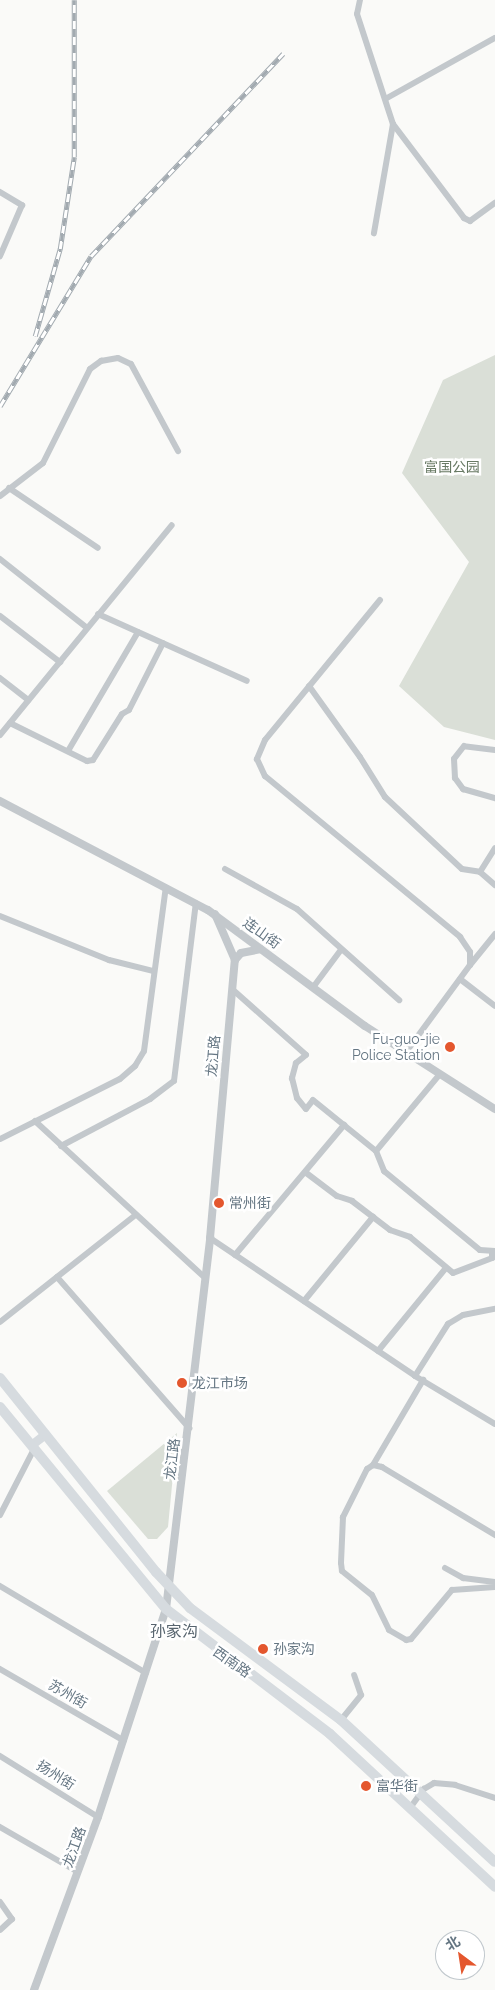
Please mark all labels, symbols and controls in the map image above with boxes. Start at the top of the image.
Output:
park label: 富国公园 [424,459,480,475]
street label: 连山街 [240,914,284,952]
place label: Fu-guo-jie Police Station [352,1031,440,1064]
street label: 龙江路 [203,1034,223,1078]
marker: Fu-guo-jie Police Station [444,1041,456,1053]
place label: 常州街 [229,1195,271,1211]
marker: 常州街 [213,1197,225,1209]
place label: 龙江市场 [192,1375,248,1391]
marker: 龙江市场 [176,1377,188,1389]
street label: 龙江路 [161,1437,183,1481]
district label: 孙家沟 [150,1622,198,1642]
place label: 孙家沟 [273,1641,315,1657]
street label: 西南路 [210,1643,254,1681]
marker: 孙家沟 [257,1643,269,1655]
street label: 苏州街 [46,1676,90,1712]
street label: 扬州街 [34,1757,78,1793]
place label: 富华街 [376,1778,418,1794]
marker: 富华街 [360,1780,372,1792]
street label: 龙江路 [59,1824,89,1870]
north arrow [435,1930,485,1980]
text: 北 [443,1933,463,1953]

